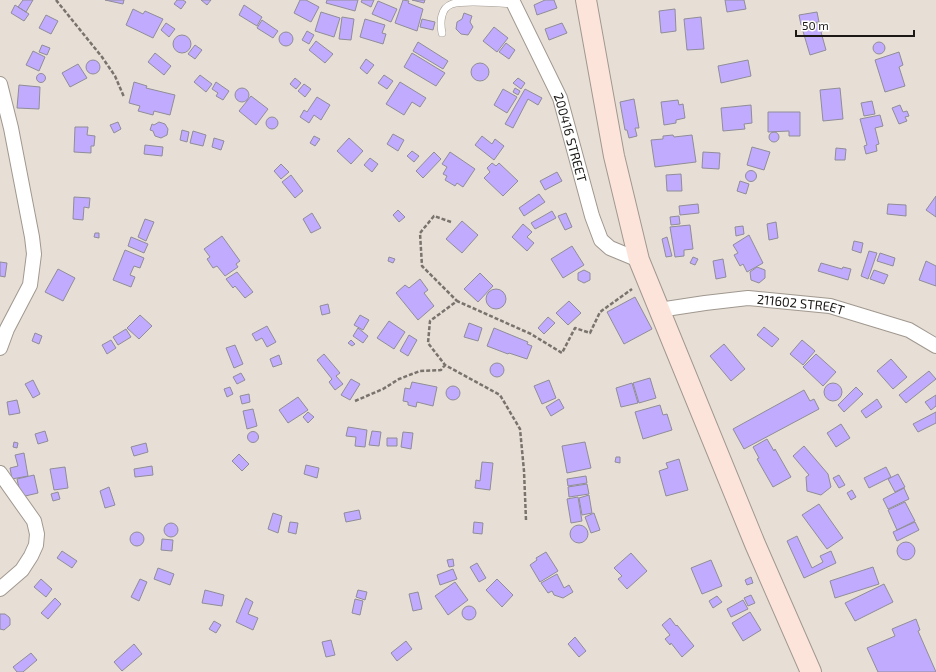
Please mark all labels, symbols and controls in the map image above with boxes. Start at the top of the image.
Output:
scale bar [796,12,914,38]
text: 50 m [802,18,829,32]
street label: 200416 STREET [551,90,591,184]
street label: 211602 STREET [756,291,847,318]

